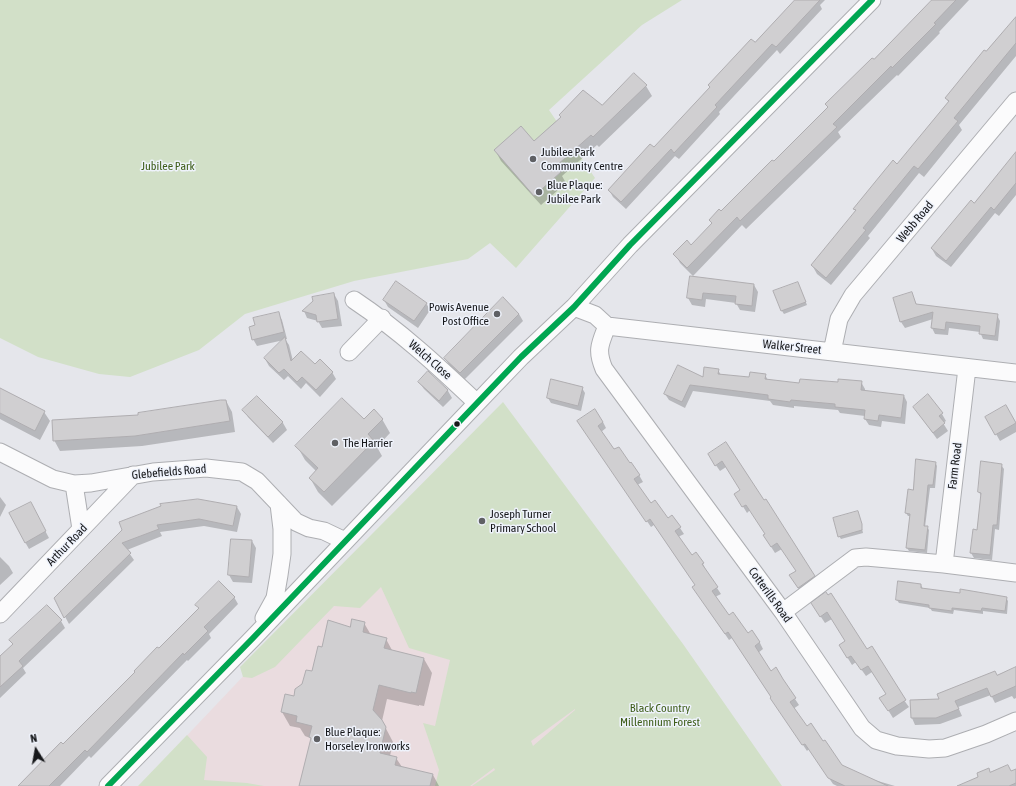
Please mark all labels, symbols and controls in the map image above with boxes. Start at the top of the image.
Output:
place label: Jubilee Park Community Centre [541,145,623,173]
marker: Jubilee Park Community Centre [528,154,538,164]
park label: Jubilee Park [141,159,195,173]
place label: Blue Plaque: Jubilee Park [547,178,602,206]
marker: Blue Plaque: Jubilee Park [534,187,544,197]
street label: Webb Road [894,198,936,246]
place label: Powis Avenue Post Office [429,300,489,328]
marker: Powis Avenue Post Office [492,309,502,319]
street label: Welch Close [405,337,455,383]
street label: Walker Street [762,337,822,357]
unlabelled marker [452,419,462,429]
place label: The Harrier [343,436,392,450]
marker: The Harrier [330,438,340,448]
street label: Farm Road [945,442,965,490]
street label: Glebefields Road [131,462,207,482]
place label: Joseph Turner Primary School [490,507,556,535]
marker: Joseph Turner Primary School [477,516,487,526]
street label: Arthur Road [44,521,90,569]
street label: Cotterills Road [745,565,795,625]
park label: Black Country Millennium Forest [620,701,700,729]
place label: Blue Plaque: Horseley Ironworks [325,725,410,753]
north arrow [16,730,56,770]
text: N [29,732,38,745]
marker: Blue Plaque: Horseley Ironworks [312,734,322,744]

